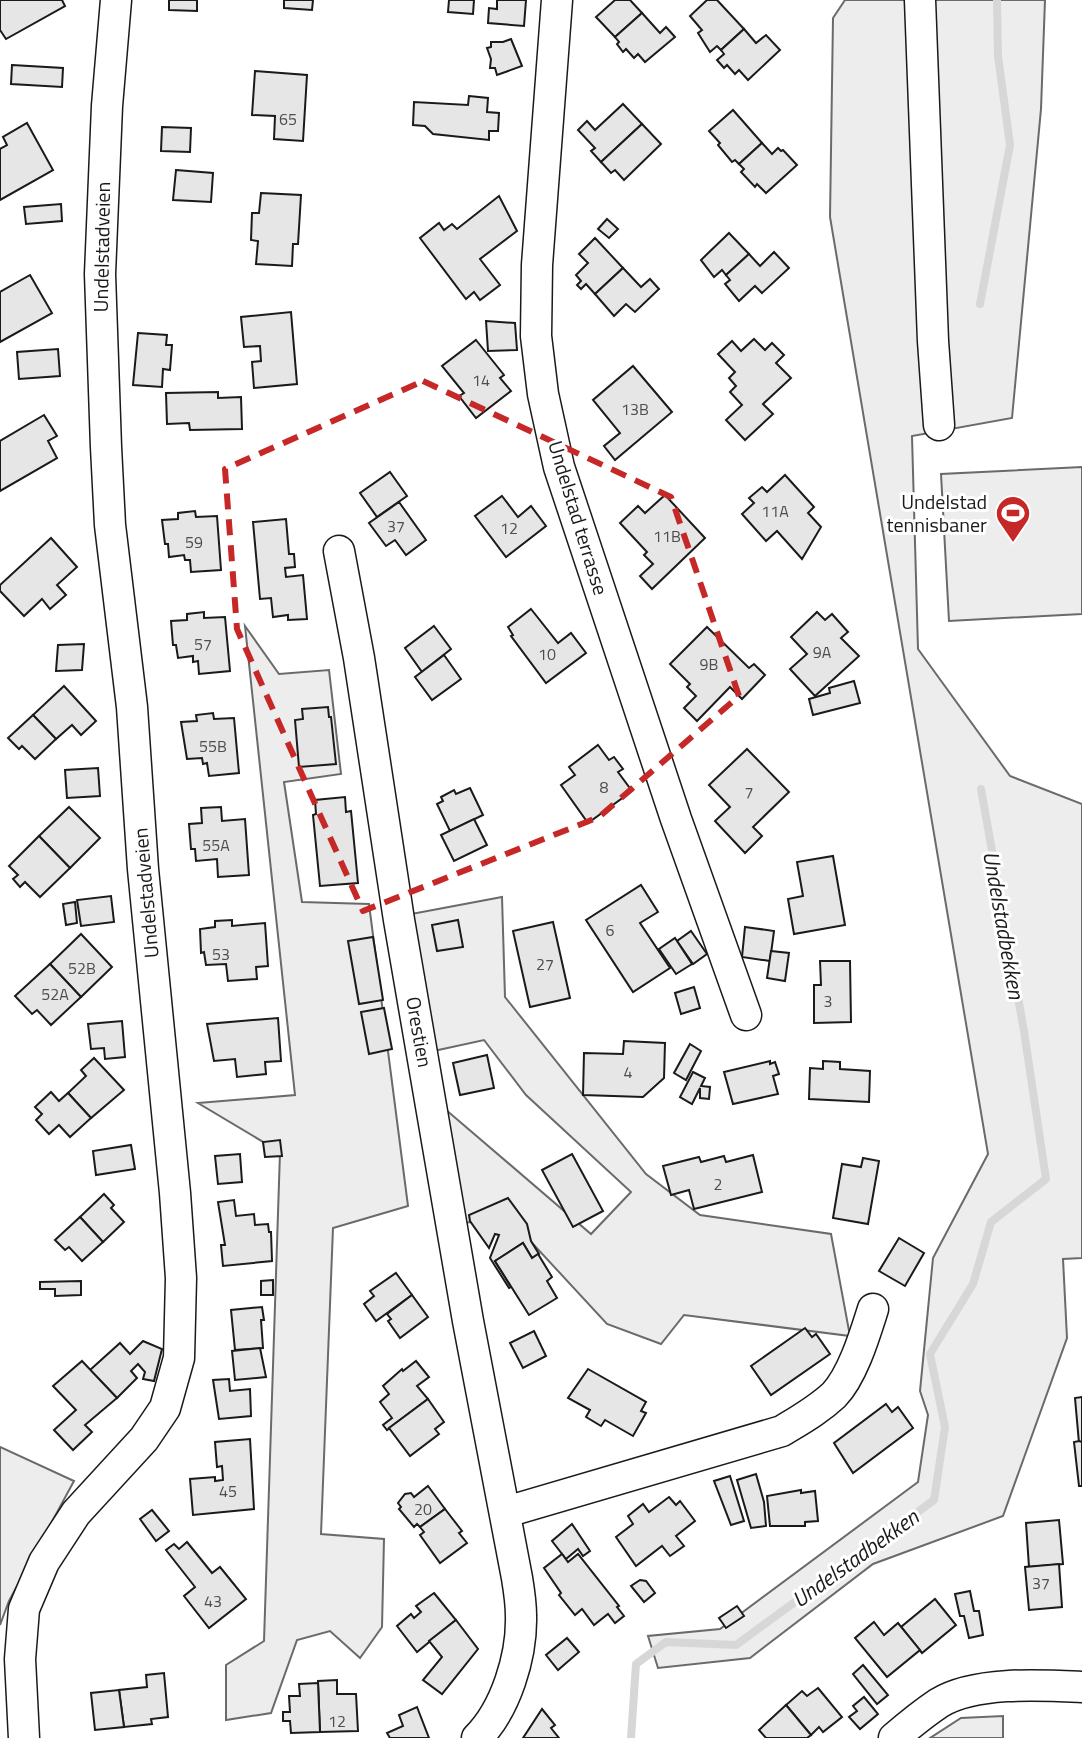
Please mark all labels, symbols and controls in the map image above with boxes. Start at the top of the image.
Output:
house number: 65 [279,107,297,131]
street label: Undelstadveien [85,181,118,313]
house number: 14 [472,368,490,392]
house number: 13B [621,397,649,421]
street label: Undelstad terrasse [540,437,617,599]
place label: Undelstad tennisbaner [886,486,987,540]
sports icon: Undelstad tennisbaner [994,494,1032,544]
house number: 11A [761,499,789,523]
house number: 37 [387,514,405,538]
house number: 12 [500,516,518,540]
house number: 11B [653,524,681,548]
house number: 59 [185,530,203,554]
house number: 57 [194,632,212,656]
house number: 9A [813,640,832,664]
house number: 10 [538,642,556,666]
house number: 9B [700,652,719,676]
house number: 55B [199,734,227,758]
house number: 8 [600,775,609,799]
house number: 7 [745,780,753,804]
street label: Undelstadveien [124,827,167,959]
house number: 55A [202,833,230,857]
water label: Undelstadbekken [974,848,1034,1003]
house number: 6 [606,918,615,942]
house number: 53 [212,942,230,966]
house number: 27 [536,952,554,976]
house number: 52B [68,956,96,980]
house number: 52A [41,982,69,1006]
house number: 3 [824,989,832,1013]
street label: Orestien [398,994,441,1070]
house number: 4 [624,1060,633,1084]
house number: 2 [714,1172,722,1196]
house number: 45 [219,1479,237,1503]
house number: 20 [414,1497,432,1521]
water label: Undelstadbekken [784,1500,926,1616]
house number: 37 [1032,1571,1050,1595]
house number: 43 [204,1589,222,1613]
house number: 12 [328,1709,346,1733]

